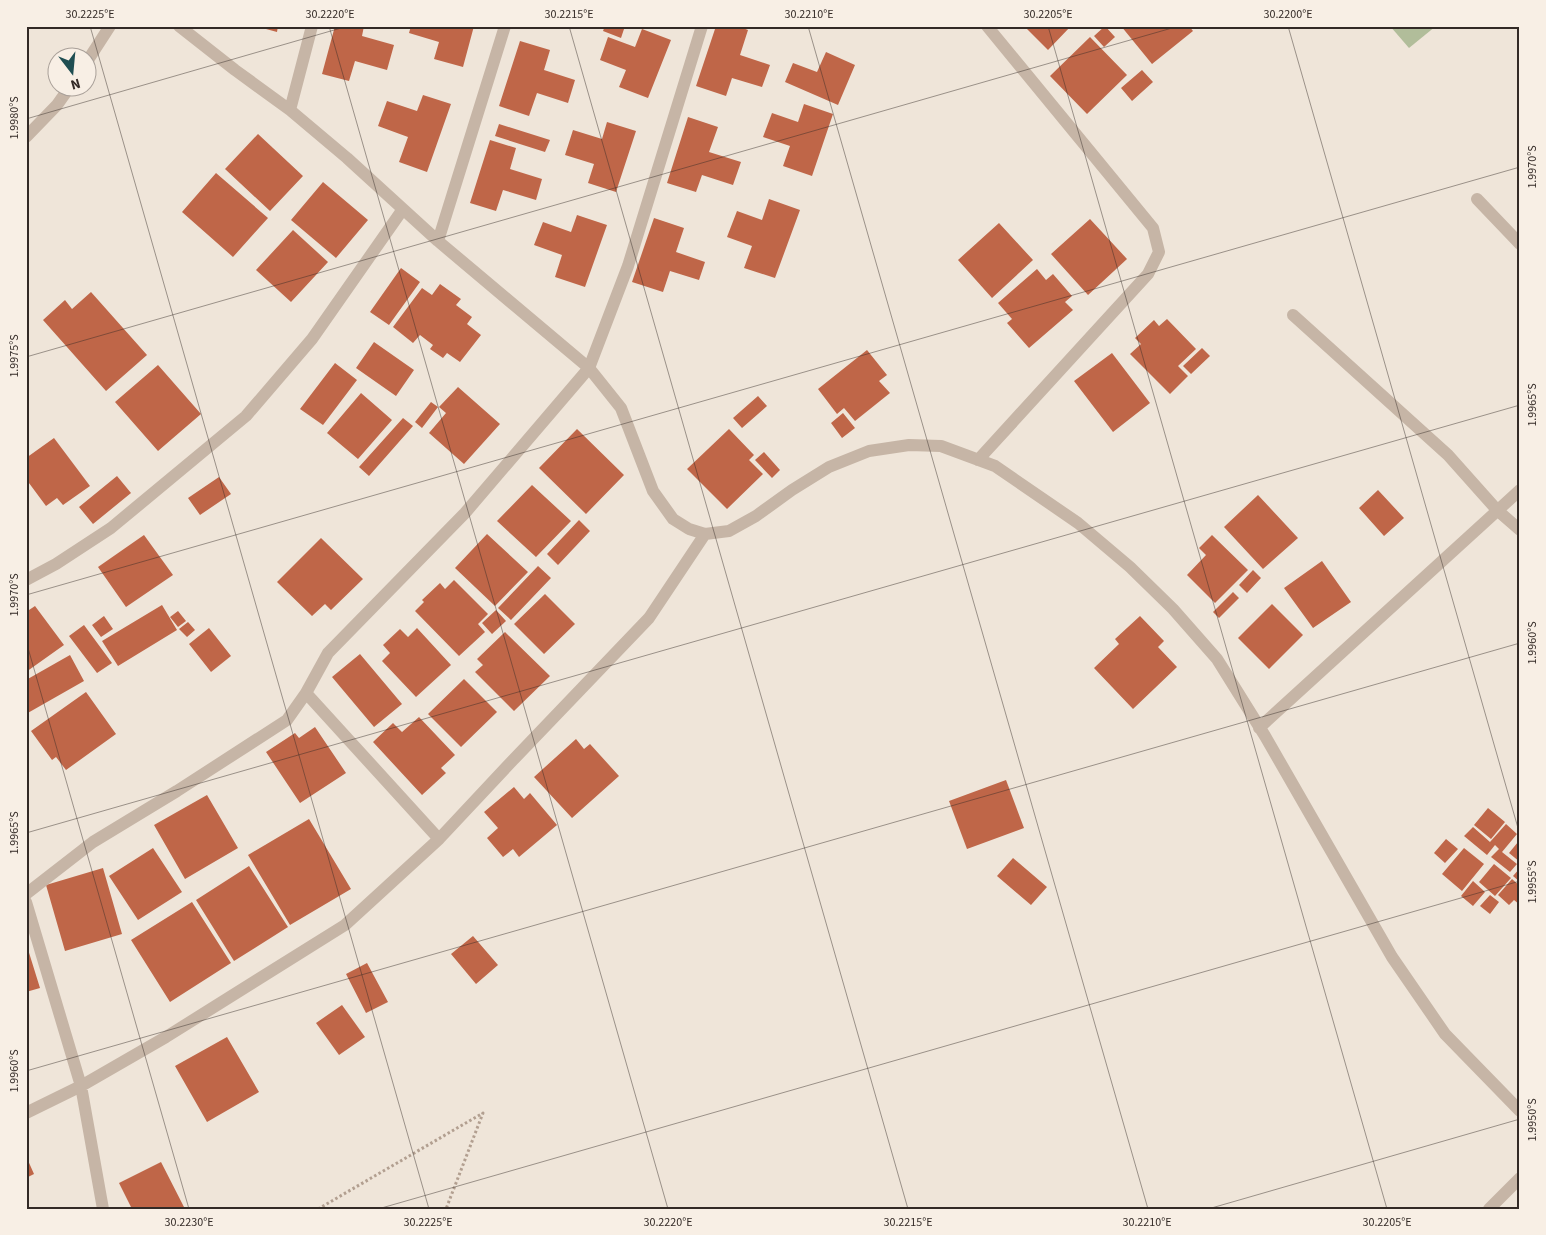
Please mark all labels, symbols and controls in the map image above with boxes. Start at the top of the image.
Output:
text: 30.2225°E [65,6,115,23]
text: 30.2220°E [305,6,355,23]
text: 30.2215°E [544,6,594,23]
text: 30.2210°E [784,6,834,23]
text: 30.2205°E [1023,6,1073,23]
text: 30.2200°E [1263,6,1313,23]
north arrow [48,48,98,98]
text: N [68,73,83,94]
text: 1.9980°S [6,96,23,140]
text: 1.9970°S [1524,145,1541,189]
text: 1.9975°S [6,334,23,378]
text: 1.9965°S [1524,383,1541,427]
text: 1.9970°S [6,573,23,617]
text: 1.9960°S [1524,621,1541,665]
text: 1.9965°S [6,811,23,855]
text: 1.9955°S [1524,860,1541,904]
text: 1.9960°S [6,1049,23,1093]
text: 1.9950°S [1524,1098,1541,1142]
text: 30.2230°E [164,1214,214,1231]
text: 30.2225°E [403,1214,453,1231]
text: 30.2220°E [643,1214,693,1231]
text: 30.2215°E [883,1214,933,1231]
text: 30.2210°E [1122,1214,1172,1231]
text: 30.2205°E [1362,1214,1412,1231]

